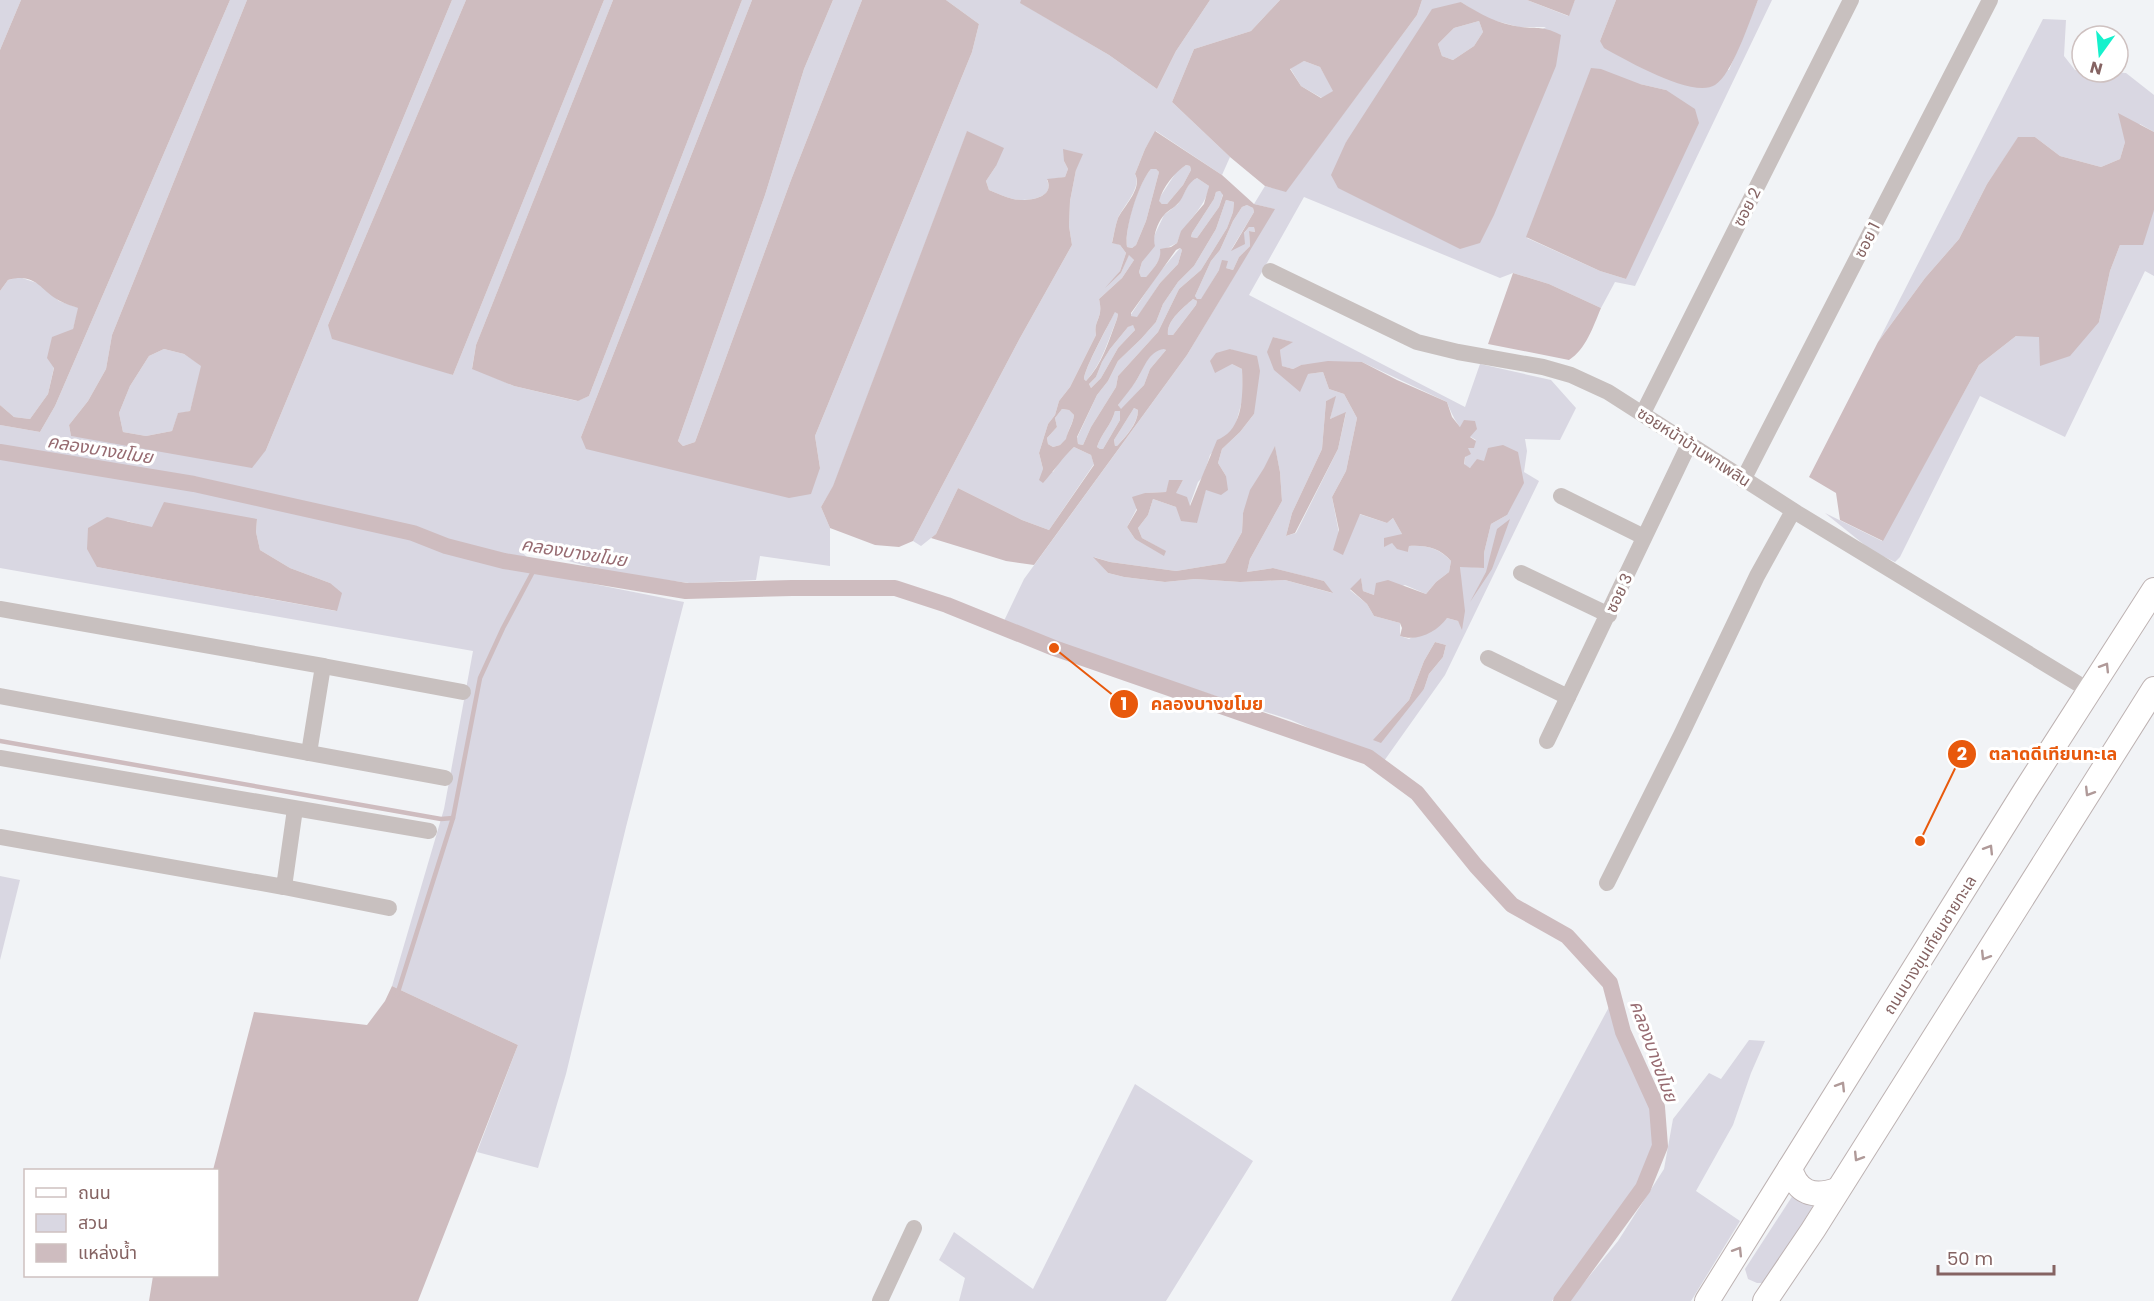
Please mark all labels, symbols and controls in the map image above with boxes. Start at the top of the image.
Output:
north arrow [2070,24,2130,84]
text: N [2087,55,2105,81]
street label: ซอย 2 [1727,183,1767,231]
street label: ซอย 1 [1848,218,1886,262]
street label: ซอยหน้าบ้านพาเพลิน [1633,402,1755,492]
water label: คลองบางขโมย [46,428,156,470]
water label: คลองบางขโมย [520,531,630,573]
street label: ซอย 3 [1600,569,1638,617]
one-way arrow [2098,663,2109,674]
callout: คลองบางขโมย [1109,686,1276,722]
text: 1 [1121,691,1127,716]
text: คลองบางขโมย [1151,691,1263,716]
callout: ตลาดดีเทียนทะเล [1947,736,2130,772]
text: 2 [1957,741,1967,766]
text: ตลาดดีเทียนทะเล [1989,741,2117,766]
one-way arrow [2085,786,2097,796]
one-way arrow [1982,845,1994,855]
street label: ถนนบางขุนเทียนชายทะเล [1878,871,1982,1019]
one-way arrow [1981,950,1992,961]
water label: คลองบางขโมย [1624,997,1684,1106]
one-way arrow [1834,1082,1846,1092]
one-way arrow [1854,1151,1866,1161]
legend [24,1169,219,1277]
text: ถนน [78,1180,111,1205]
text: สวน [78,1210,108,1235]
scale bar [1938,1238,2054,1276]
text: แหล่งน้ำ [78,1240,137,1265]
text: 50 m [1947,1246,1993,1271]
one-way arrow [1730,1247,1742,1257]

